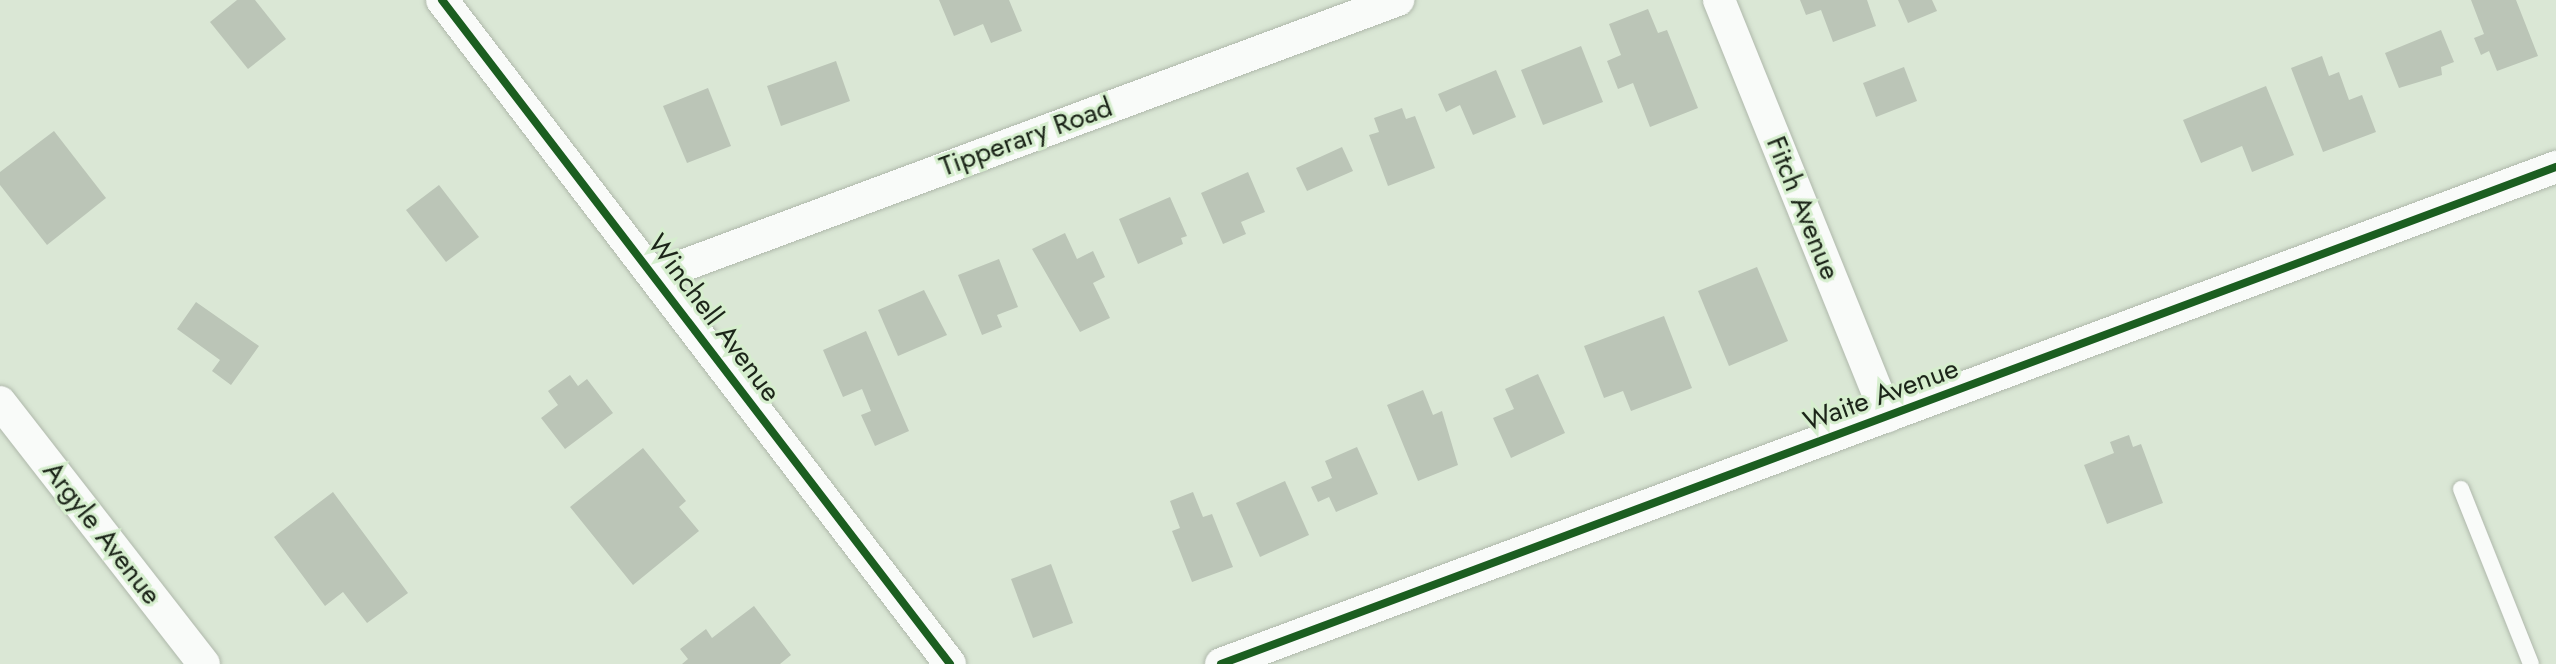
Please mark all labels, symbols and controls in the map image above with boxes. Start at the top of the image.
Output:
street label: Tipperary Road [935,90,1117,184]
street label: Fitch Avenue [1759,131,1847,285]
street label: Winchell Avenue [640,228,788,408]
street label: Waite Avenue [1799,351,1963,439]
street label: Argyle Avenue [36,455,168,611]

